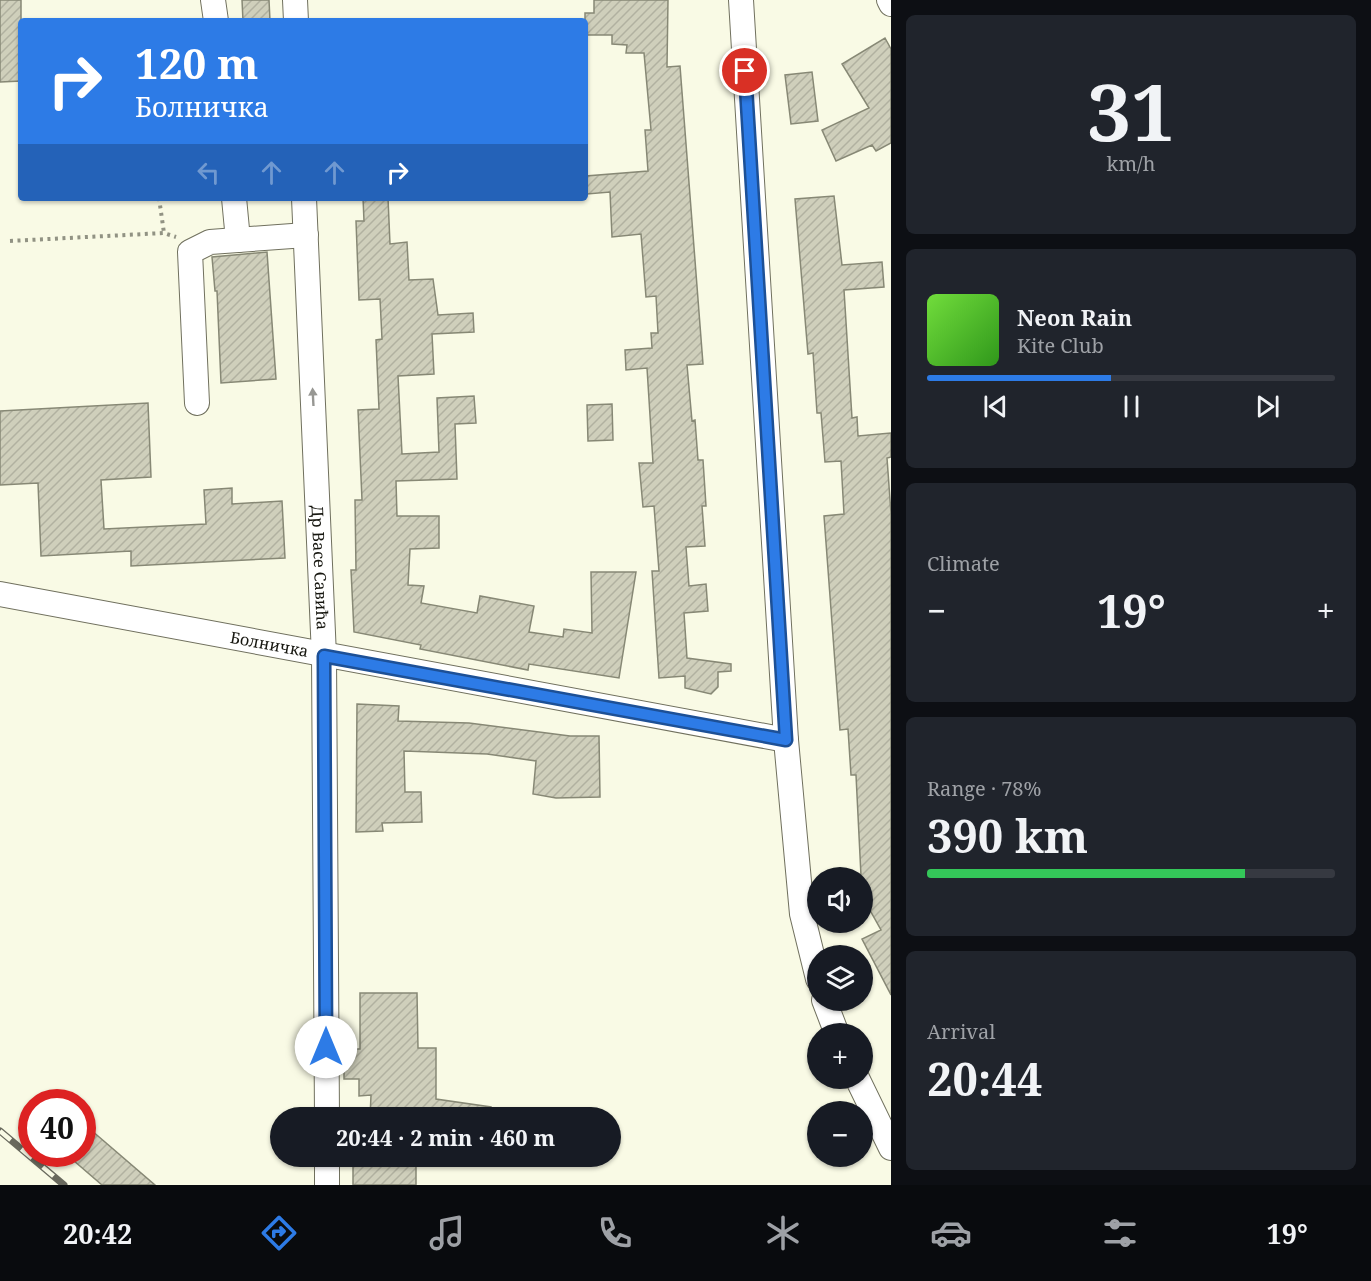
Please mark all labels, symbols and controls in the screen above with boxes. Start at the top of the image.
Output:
text: 120 m [135,34,259,91]
icon: right [36,42,114,120]
pin [719,45,770,96]
icon: arrive [728,54,761,87]
text: 31 [1087,58,1175,164]
text: Болничка [135,88,269,125]
text: km/h [1106,150,1156,177]
icon: left [192,156,225,189]
icon: ahead [255,156,288,189]
icon: ahead [318,156,351,189]
icon: right [381,156,414,189]
text: Neon Rain [1017,302,1132,332]
text: Kite Club [1017,332,1104,359]
one-way arrow [308,388,318,407]
icon: previous [979,390,1012,423]
icon: pause [1115,390,1148,423]
icon: next [1251,390,1284,423]
street label: Др Васе Савића [306,505,334,630]
text: Climate [927,550,1000,577]
text: 19° [1097,580,1166,641]
text: − [927,588,946,633]
text: + [1317,588,1335,633]
street label: Болничка [228,626,310,662]
text: Range · 78% [927,775,1041,802]
text: 390 km [927,805,1088,866]
map controls [807,867,873,1167]
button: sound [807,867,873,933]
button: layers [807,945,873,1011]
position arrow [294,1015,358,1079]
text: Arrival [927,1018,995,1045]
button: + [807,1023,873,1089]
text: 20:44 [927,1048,1042,1109]
speed limit sign: 40 [18,1089,96,1167]
button: − [807,1101,873,1167]
text: 20:44 · 2 min · 460 m [336,1122,555,1152]
icon: directions [258,1212,300,1254]
icon: music [426,1212,468,1254]
icon: phone [594,1212,636,1254]
icon: climate [762,1212,804,1254]
icon: car [930,1212,972,1254]
icon: filters [1099,1212,1141,1254]
text: 20:42 [63,1215,132,1252]
text: 19° [1267,1215,1308,1252]

